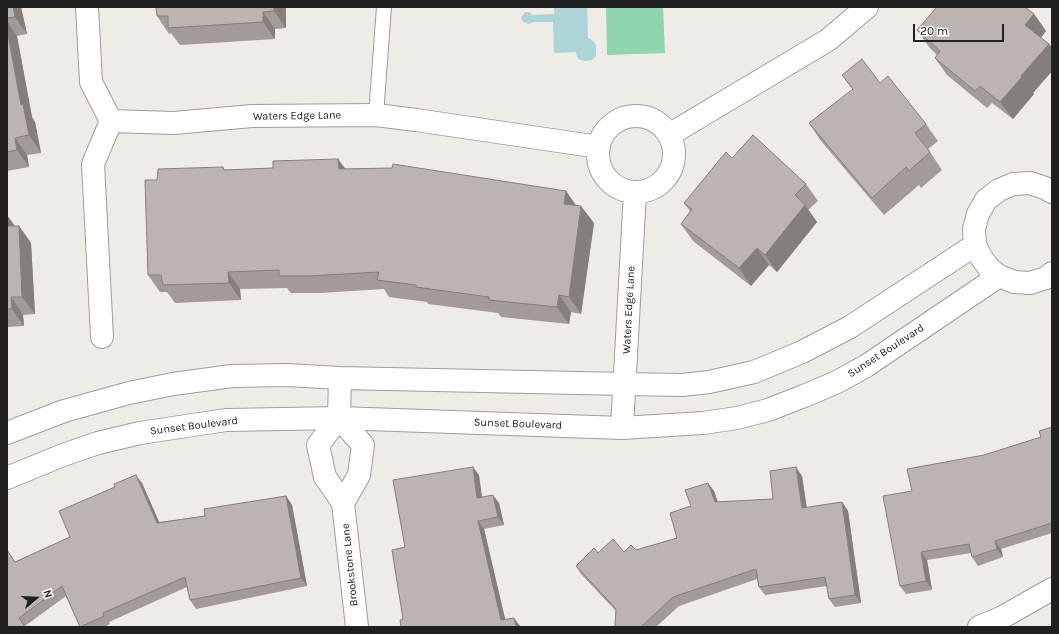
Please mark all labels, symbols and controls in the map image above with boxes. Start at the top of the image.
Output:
scale bar [915,16,1006,42]
text: 20 m [920,24,948,38]
street label: Waters Edge Lane [253,109,341,123]
street label: Waters Edge Lane [620,266,638,354]
street label: Sunset Boulevard [845,321,927,381]
street label: Sunset Boulevard [149,414,239,438]
street label: Sunset Boulevard [474,416,562,432]
street label: Brookstone Lane [339,523,361,607]
north arrow [16,578,56,618]
text: N [40,588,55,600]

